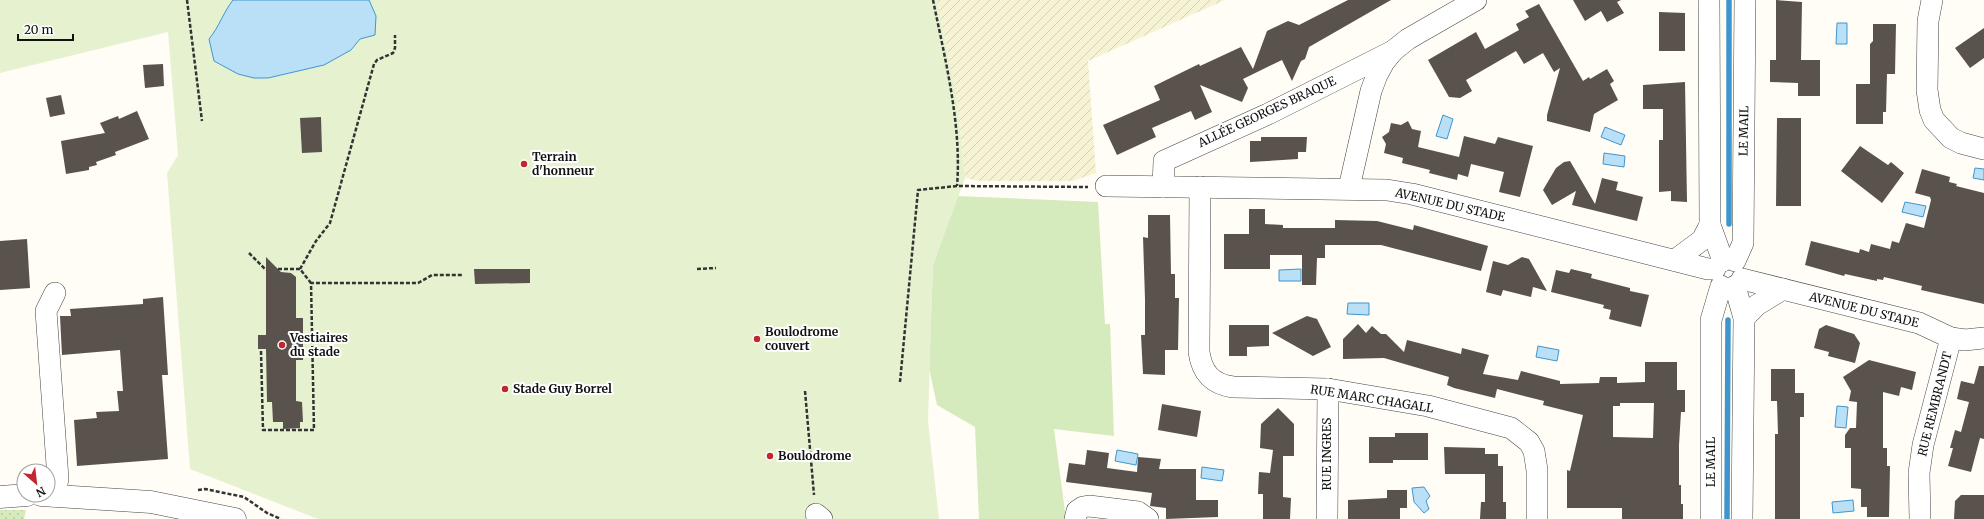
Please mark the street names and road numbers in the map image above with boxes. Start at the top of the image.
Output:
street label: ALLÉE GEORGES BRAQUE [1195,73,1338,151]
street label: LE MAIL [1736,105,1751,156]
street label: AVENUE DU STADE [1393,184,1507,225]
street label: AVENUE DU STADE [1807,288,1921,330]
street label: RUE REMBRANDT [1914,349,1955,458]
street label: RUE MARC CHAGALL [1309,381,1435,416]
street label: RUE INGRES [1319,418,1334,490]
street label: LE MAIL [1703,436,1718,487]

